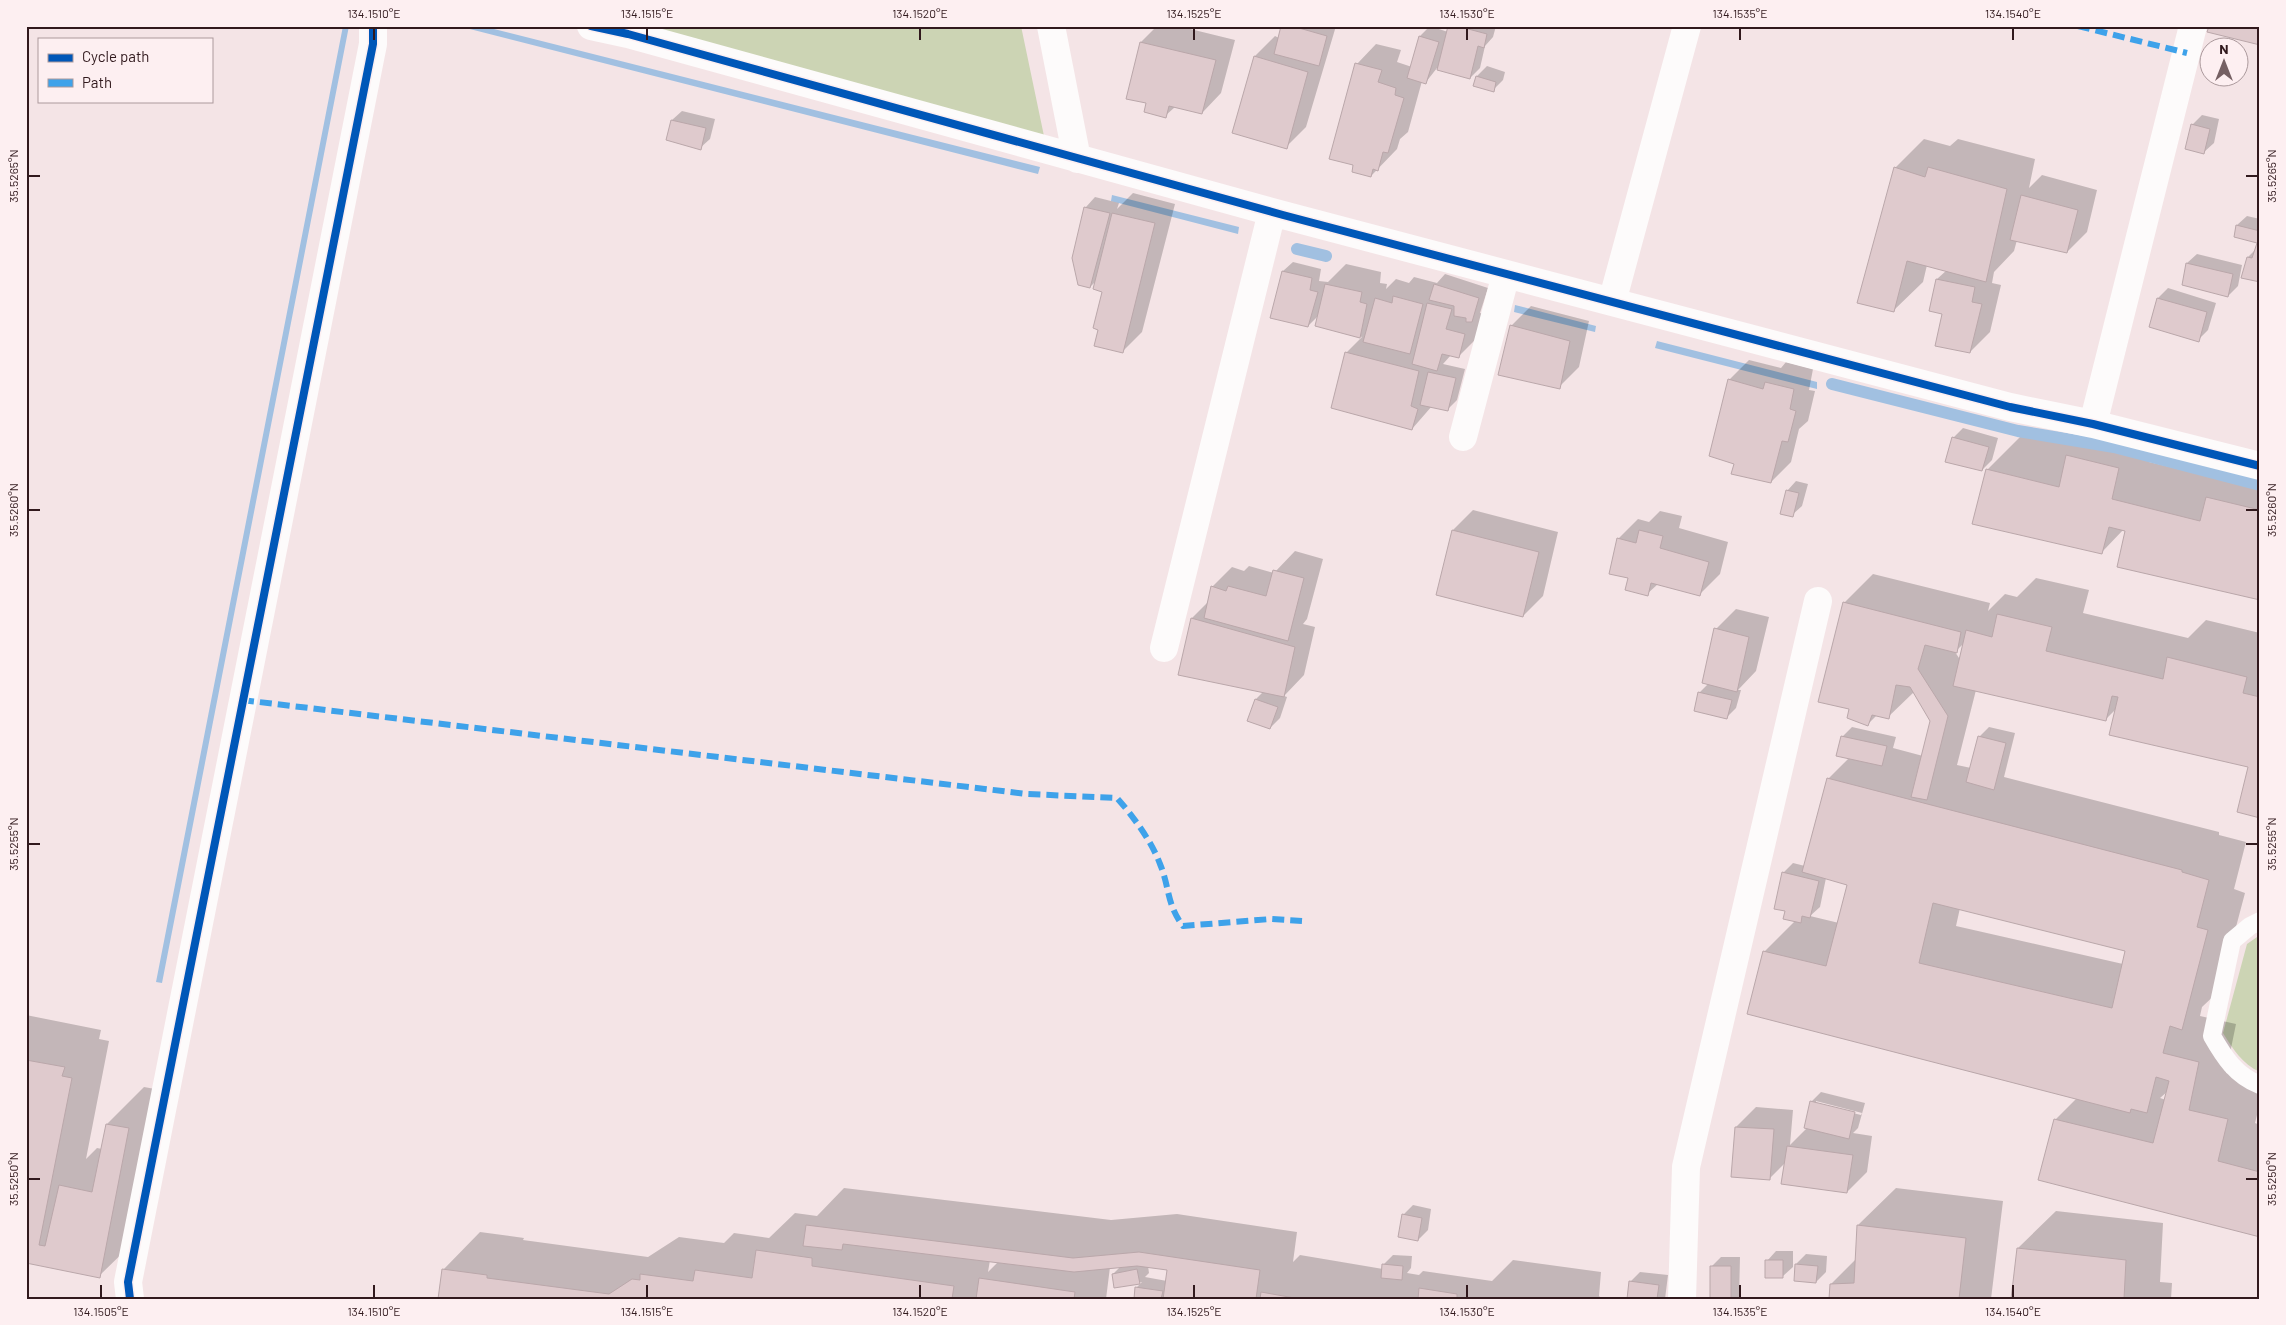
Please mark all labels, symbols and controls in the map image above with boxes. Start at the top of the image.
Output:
text: 134.1510°E [347,6,401,20]
text: 134.1515°E [621,6,673,20]
text: 134.1520°E [892,6,948,20]
text: 134.1525°E [1166,6,1222,20]
text: 134.1530°E [1439,6,1495,20]
text: 134.1535°E [1713,6,1767,20]
text: 134.1540°E [1985,6,2041,20]
legend [38,38,212,102]
north arrow [2198,38,2248,88]
text: N [2219,40,2229,57]
text: Cycle path [82,47,149,65]
text: Path [82,73,112,91]
text: 35.5265°N [6,149,20,203]
text: 35.5265°N [2264,149,2278,203]
text: 35.5260°N [6,483,20,537]
text: 35.5260°N [2264,483,2278,537]
text: 35.5255°N [6,817,20,871]
text: 35.5255°N [2264,817,2278,871]
text: 35.5250°N [6,1152,20,1206]
text: 35.5250°N [2264,1152,2278,1206]
text: 134.1505°E [73,1304,129,1318]
text: 134.1510°E [347,1304,401,1318]
text: 134.1515°E [621,1304,673,1318]
text: 134.1520°E [892,1304,948,1318]
text: 134.1525°E [1166,1304,1222,1318]
text: 134.1530°E [1439,1304,1495,1318]
text: 134.1535°E [1713,1304,1767,1318]
text: 134.1540°E [1985,1304,2041,1318]

